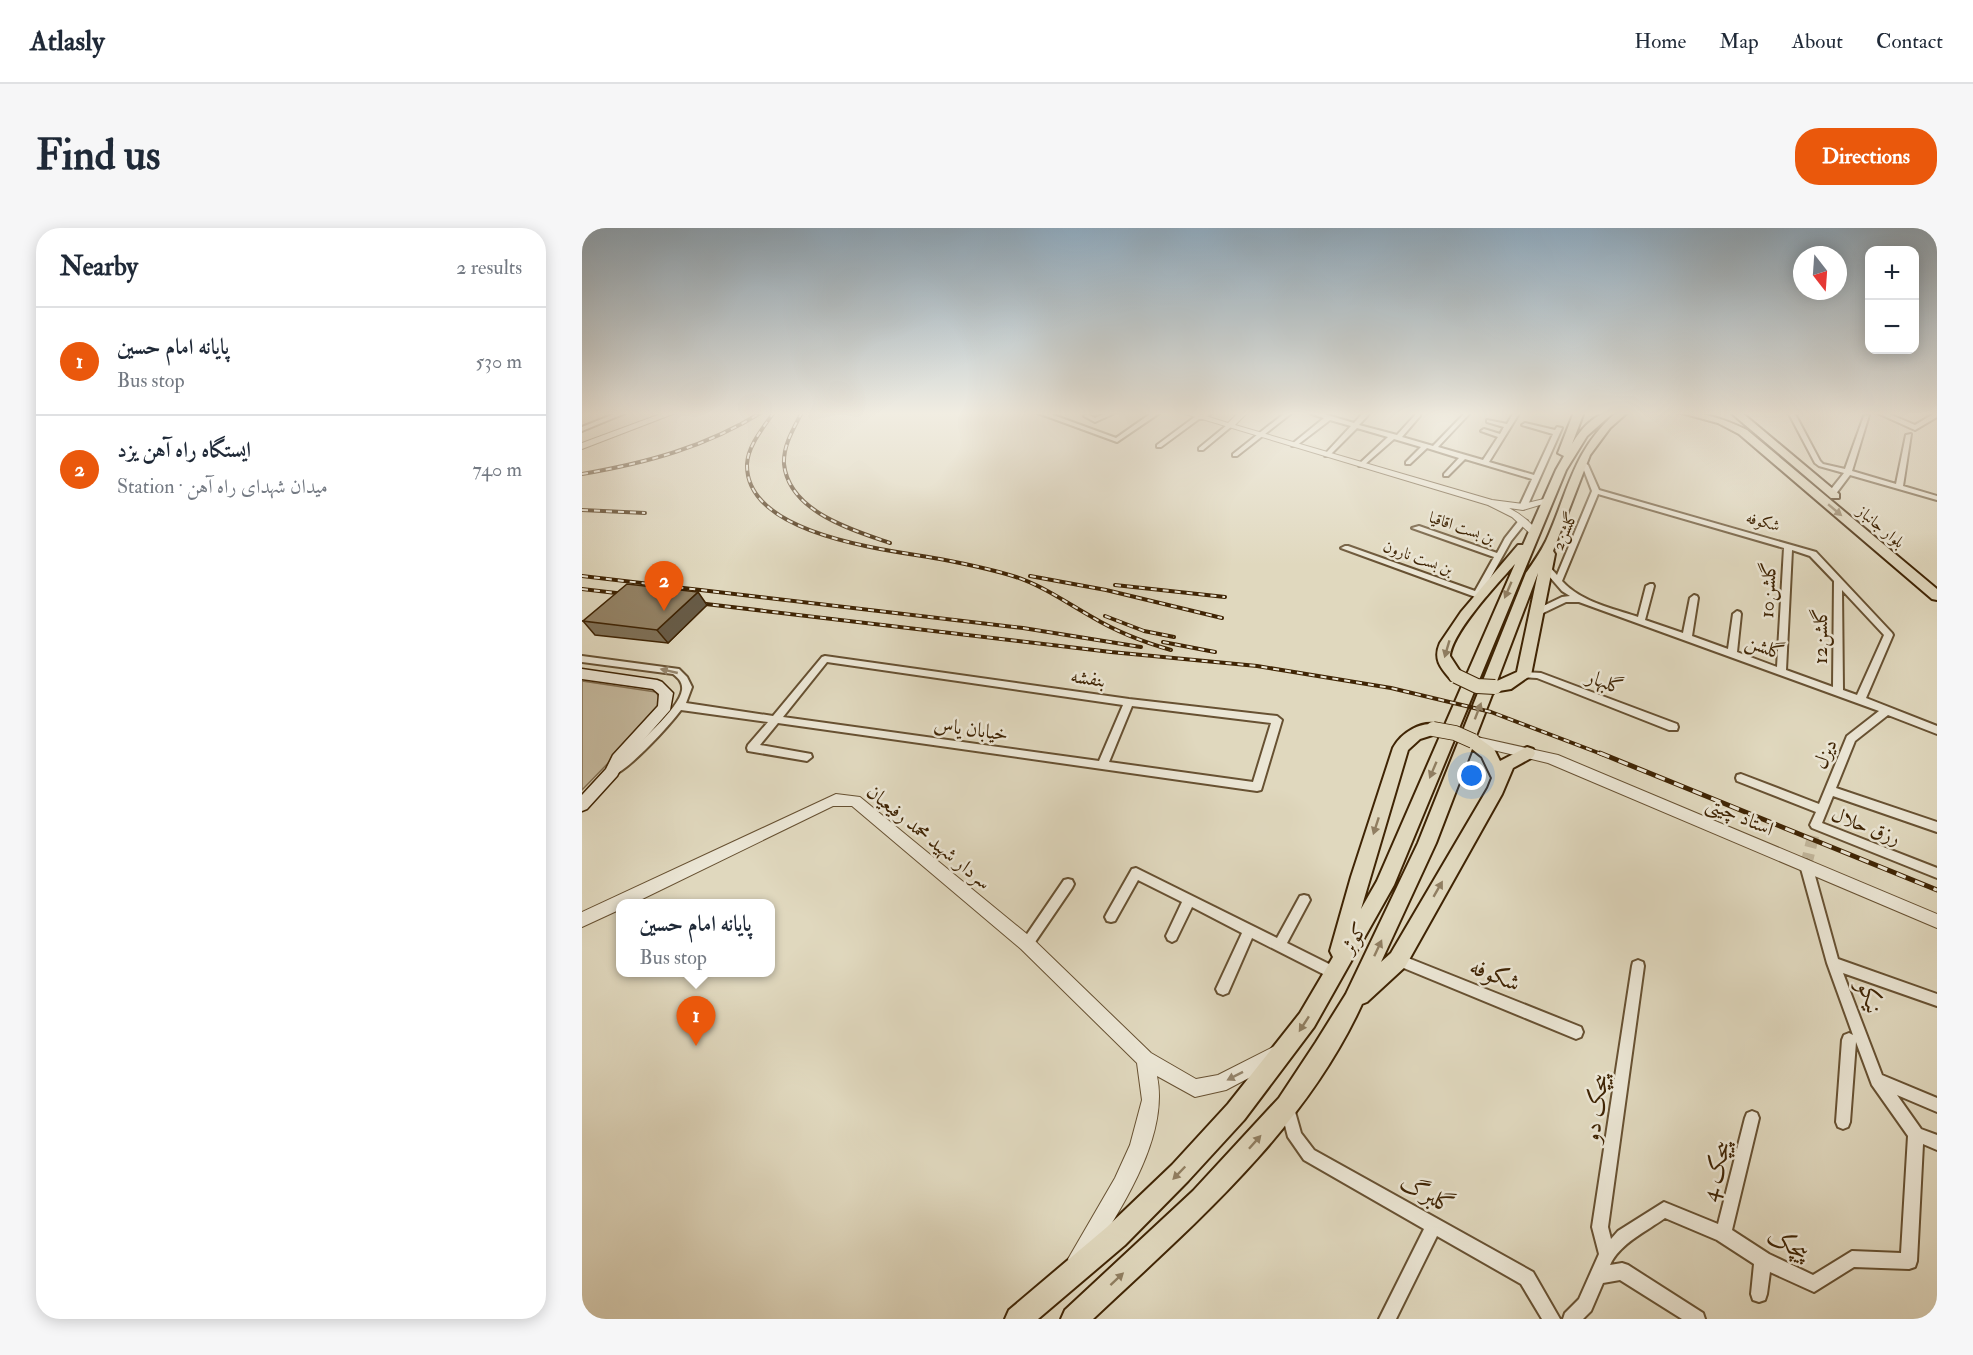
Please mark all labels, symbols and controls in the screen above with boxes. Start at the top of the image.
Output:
text: Atlasly [30,24,104,59]
text: Home [1634,28,1686,55]
text: Map [1719,28,1759,55]
text: About [1792,28,1843,55]
text: Contact [1876,28,1943,55]
button: Directions [1795,128,1937,185]
text: Find us [36,130,160,182]
north arrow [1793,246,1847,300]
map controls [1865,246,1919,354]
button: + [1865,246,1919,300]
text: Nearby [60,251,138,283]
text: 2 results [456,255,522,280]
button: − [1865,300,1919,354]
text: پایانه امام حسین [117,333,229,361]
text: 1 [76,349,83,374]
text: 530 m [476,349,522,374]
text: Bus stop [117,368,185,393]
text: ایستگاه راه آهن یزد [117,436,251,464]
text: 2 [74,457,85,482]
text: 740 m [473,457,522,482]
text: Station · میدان شهدای راه آهن [117,474,328,499]
street label: بلوار جانباز [1852,500,1909,553]
one-way arrow [1827,503,1842,516]
street label: بن بست اقاقیا [1426,507,1498,549]
street label: شکوفه [1744,508,1782,536]
street label: گلشن2 [1548,509,1583,553]
street label: بن بست نارون [1380,536,1456,580]
street label: گلشن10 [1754,561,1783,619]
pin: 2 [644,562,683,611]
one-way arrow [1503,581,1513,599]
street label: گلشن12 [1808,608,1834,664]
street label: گلشن [1742,628,1788,667]
one-way arrow [1442,640,1451,658]
street label: بنفشه [1069,663,1107,693]
street label: گلبهار [1581,663,1627,700]
one-way arrow [660,666,678,676]
one-way arrow [1474,702,1484,720]
street label: خیابان یاس [932,711,1010,747]
street label: دیزل [1807,735,1843,773]
one-way arrow [1428,761,1438,779]
your location [1457,761,1486,790]
street label: سردار شهید محمد رفیعیان [861,779,996,896]
street label: استاد چیتی [1702,791,1778,843]
street label: رزق حلال [1828,801,1904,851]
one-way arrow [1371,817,1380,835]
one-way arrow [1433,880,1443,897]
popup [616,899,775,977]
text: پایانه امام حسین [639,910,752,938]
street label: کوثر [1334,918,1373,960]
one-way arrow [1373,940,1382,957]
text: Bus stop [639,945,707,970]
street label: شکوفه [1465,951,1525,999]
street label: نیکو [1849,974,1890,1018]
pin: 1 [676,996,716,1046]
one-way arrow [1298,1015,1310,1031]
street label: پیچک دو [1575,1070,1616,1147]
one-way arrow [1226,1072,1243,1081]
one-way arrow [1248,1135,1261,1150]
street label: پیچک 4 [1694,1135,1739,1205]
one-way arrow [1173,1166,1187,1180]
street label: گلبرگ [1394,1167,1460,1221]
street label: پیچک [1762,1220,1816,1269]
one-way arrow [1109,1273,1124,1286]

